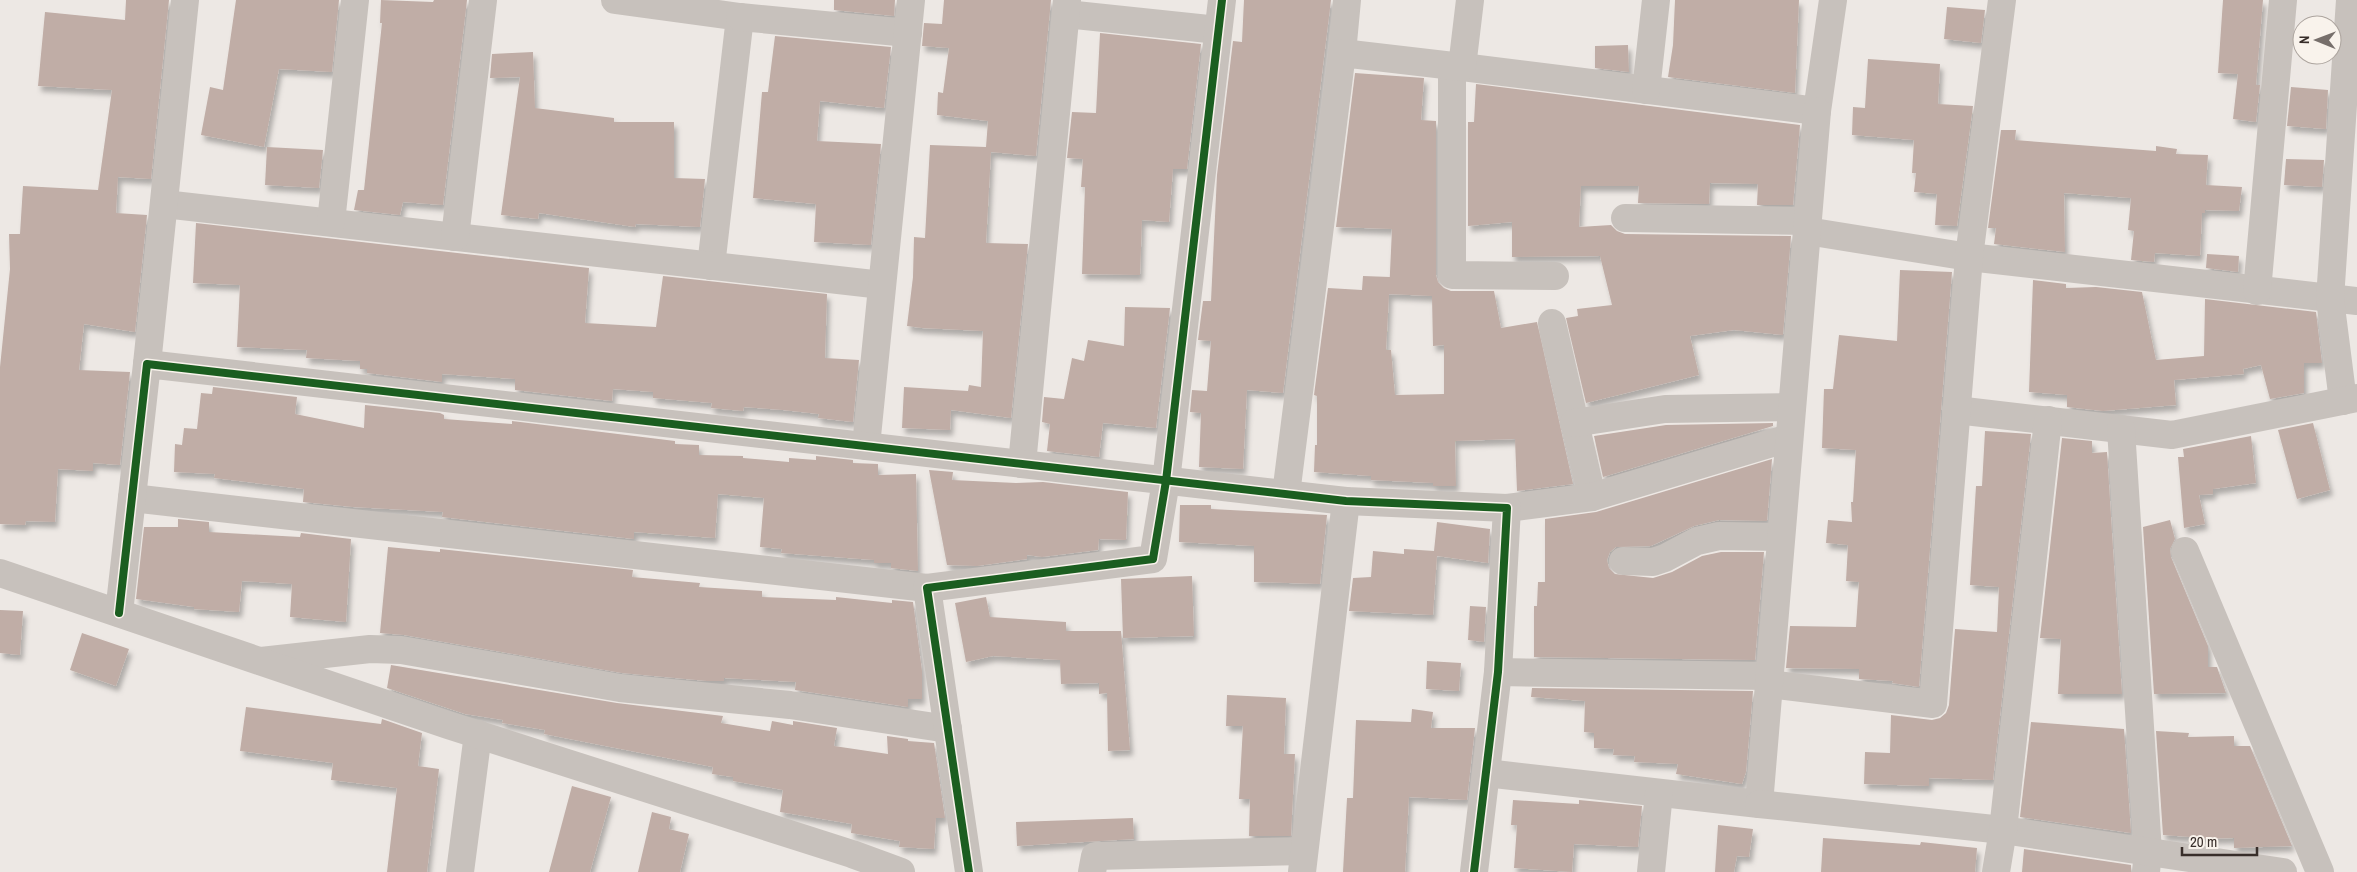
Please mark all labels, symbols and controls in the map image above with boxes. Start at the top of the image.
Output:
north arrow [2292,15,2342,65]
text: N [2295,35,2313,44]
scale bar [2182,824,2257,856]
text: 20 m [2190,831,2217,852]

